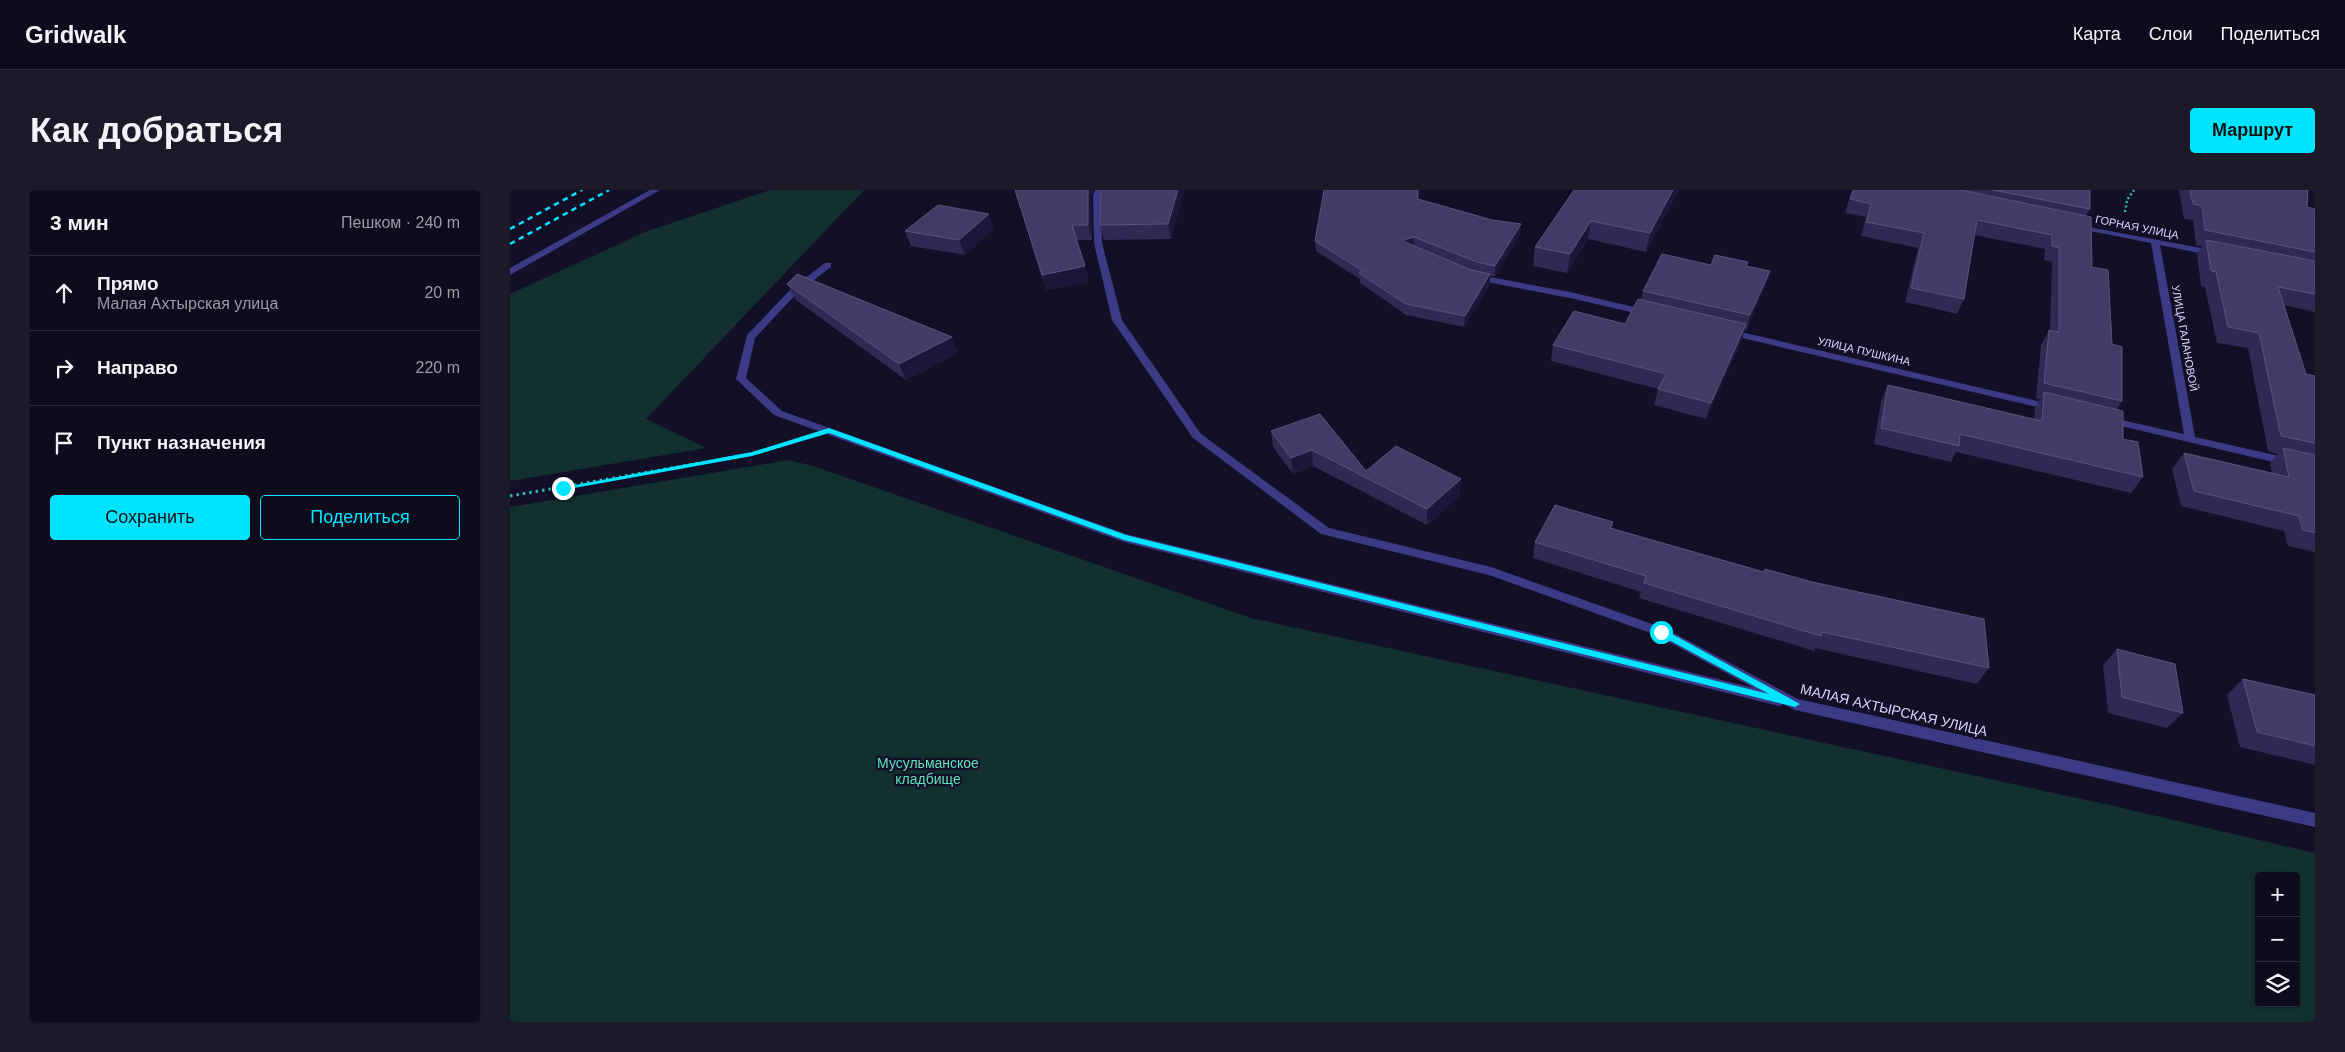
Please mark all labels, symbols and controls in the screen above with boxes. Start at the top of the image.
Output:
text: Gridwalk [25,21,126,48]
text: Карта [2073,24,2121,44]
text: Слои [2149,24,2193,44]
text: Поделиться [2221,24,2320,44]
button: Маршрут [2190,108,2315,153]
text: Как добраться [30,110,283,149]
text: 3 мин [50,211,109,234]
street label: ГОРНАЯ УЛИЦА [2094,213,2180,241]
text: Пешком · 240 m [341,214,460,231]
text: Прямо [97,273,159,294]
icon: ahead [50,279,78,307]
text: 20 m [424,284,460,301]
street label: УЛИЦА ГАЛАНОВОЙ [2170,284,2200,392]
text: Малая Ахтырская улица [97,295,278,312]
street label: УЛИЦА ПУШКИНА [1816,334,1912,368]
icon: right [50,354,78,382]
text: Направо [97,357,178,378]
text: 220 m [416,359,460,376]
icon: arrive [50,429,78,457]
text: Пункт назначения [97,432,266,453]
route end [552,477,575,500]
button: Сохранить [50,495,250,540]
button: Поделиться [260,495,460,540]
route start [1650,621,1673,644]
street label: МАЛАЯ АХТЫРСКАЯ УЛИЦА [1799,681,1990,739]
park label: Мусульманское кладбище [877,755,979,787]
map controls [2255,872,2300,1007]
button: + [2255,872,2300,917]
button: − [2255,917,2300,962]
button: layers [2255,962,2300,1007]

